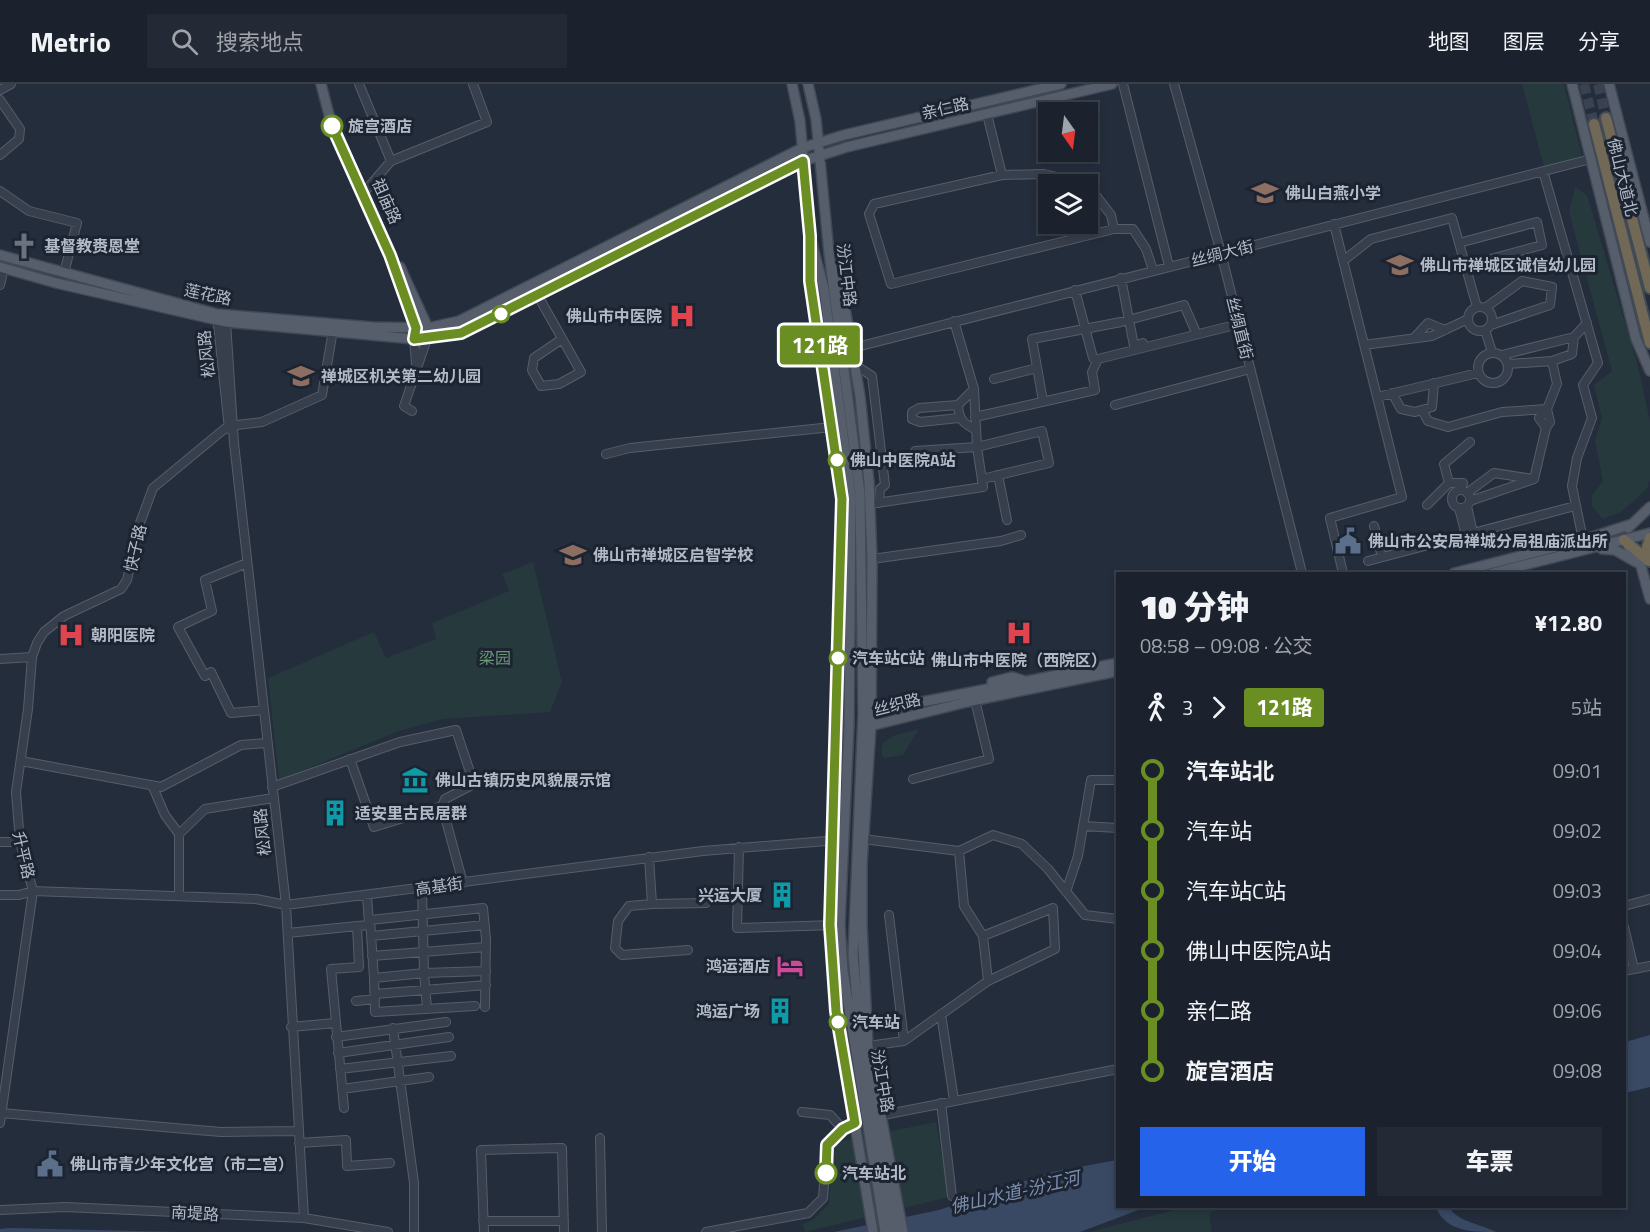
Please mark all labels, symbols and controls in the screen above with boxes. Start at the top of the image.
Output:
search box [147,14,567,68]
text: Metrio [30,20,111,63]
icon: search [168,25,201,58]
text: 搜索地点 [216,25,304,59]
text: 地图 [1428,25,1470,57]
text: 图层 [1503,25,1545,57]
text: 分享 [1578,25,1620,57]
street label: 亲仁路 [919,91,971,125]
north arrow [1038,102,1098,162]
map controls [1038,102,1098,234]
place label: 旋宫酒店 [348,114,412,138]
marker: 旋宫酒店 [321,115,343,137]
street label: 佛山大道北 [1602,135,1644,219]
street label: 祖庙路 [366,174,408,228]
button: layers [1038,174,1098,234]
school or university icon: 佛山白燕小学 [1250,178,1280,208]
place label: 佛山白燕小学 [1285,181,1381,205]
church icon: 基督教赉恩堂 [9,231,39,261]
place label: 基督教赉恩堂 [44,234,140,258]
street label: 丝绸大街 [1188,234,1256,272]
street label: 汾江中路 [831,242,863,308]
school or university icon: 佛山市禅城区诚信幼儿园 [1385,250,1415,280]
place label: 佛山市禅城区诚信幼儿园 [1420,253,1596,277]
street label: 莲花路 [182,277,234,311]
street label: 丝绸直街 [1221,294,1259,362]
hospital icon: 佛山市中医院 [667,301,697,331]
place label: 佛山市中医院 [566,304,662,328]
unlabelled marker [492,305,510,323]
line badge: 121路 [778,326,862,364]
street label: 松风路 [192,329,220,379]
text: 121路 [792,329,848,361]
school or university icon: 禅城区机关第二幼儿园 [286,361,316,391]
place label: 禅城区机关第二幼儿园 [321,364,481,388]
place label: 佛山中医院A站 [850,448,956,472]
marker: 佛山中医院A站 [828,451,846,469]
street label: 快子路 [118,522,152,574]
public building icon: 佛山市公安局禅城分局祖庙派出所 [1333,526,1363,556]
place label: 佛山市公安局禅城分局祖庙派出所 [1368,529,1608,553]
school or university icon: 佛山市禅城区启智学校 [558,540,588,570]
place label: 佛山市禅城区启智学校 [593,543,754,567]
text: 10 分钟 [1140,582,1249,632]
text: ¥12.80 [1535,606,1602,640]
hospital icon: 佛山市中医院（西院区） [1004,618,1034,648]
hospital icon: 朝阳医院 [56,620,86,650]
place label: 朝阳医院 [91,623,155,647]
text: 08:58 – 09:08 · 公交 [1140,630,1313,661]
park label: 梁园 [479,646,511,670]
place label: 汽车站C站 [852,646,925,670]
place label: 佛山市中医院（西院区） [931,648,1107,672]
marker: 汽车站C站 [829,649,847,667]
street label: 丝织路 [871,687,923,721]
icon: walk [1140,691,1173,724]
icon: forward [1202,691,1235,724]
text: 121路 [1256,691,1312,723]
text: 3 [1182,692,1193,723]
text: 5站 [1571,692,1602,723]
text: 汽车站北 [1186,754,1274,788]
text: 09:01 [1553,755,1602,786]
museum icon: 佛山古镇历史风貌展示馆 [400,765,430,795]
place label: 佛山古镇历史风貌展示馆 [435,768,611,792]
building icon: 适安里古民居群 [320,798,350,828]
place label: 适安里古民居群 [355,801,467,825]
street label: 松风路 [248,807,276,857]
text: 汽车站 [1186,814,1252,848]
text: 09:02 [1553,815,1602,846]
street label: 升平路 [7,829,41,881]
street label: 高基街 [414,871,464,901]
text: 汽车站C站 [1186,874,1286,908]
text: 09:03 [1553,875,1602,906]
building icon: 兴运大厦 [767,880,797,910]
place label: 兴运大厦 [698,883,762,907]
text: 佛山中医院A站 [1186,934,1331,968]
text: 09:04 [1553,935,1602,966]
hotel icon: 鸿运酒店 [775,951,805,981]
place label: 鸿运酒店 [706,954,770,978]
text: 亲仁路 [1186,994,1252,1028]
text: 09:06 [1553,995,1602,1026]
building icon: 鸿运广场 [765,996,795,1026]
place label: 鸿运广场 [696,999,760,1023]
place label: 汽车站 [852,1010,900,1034]
marker: 汽车站 [829,1013,847,1031]
street label: 汾江中路 [866,1047,900,1115]
text: 旋宫酒店 [1186,1054,1274,1088]
text: 09:08 [1553,1055,1602,1086]
button: 开始 [1140,1127,1365,1196]
button: 车票 [1377,1127,1602,1196]
public building icon: 佛山市青少年文化宫（市二宫） [35,1149,65,1179]
place label: 佛山市青少年文化宫（市二宫） [70,1152,294,1176]
place label: 汽车站北 [842,1161,906,1185]
marker: 汽车站北 [815,1162,837,1184]
water label: 佛山水道-汾江河 [948,1163,1085,1220]
street label: 南堤路 [170,1200,220,1226]

